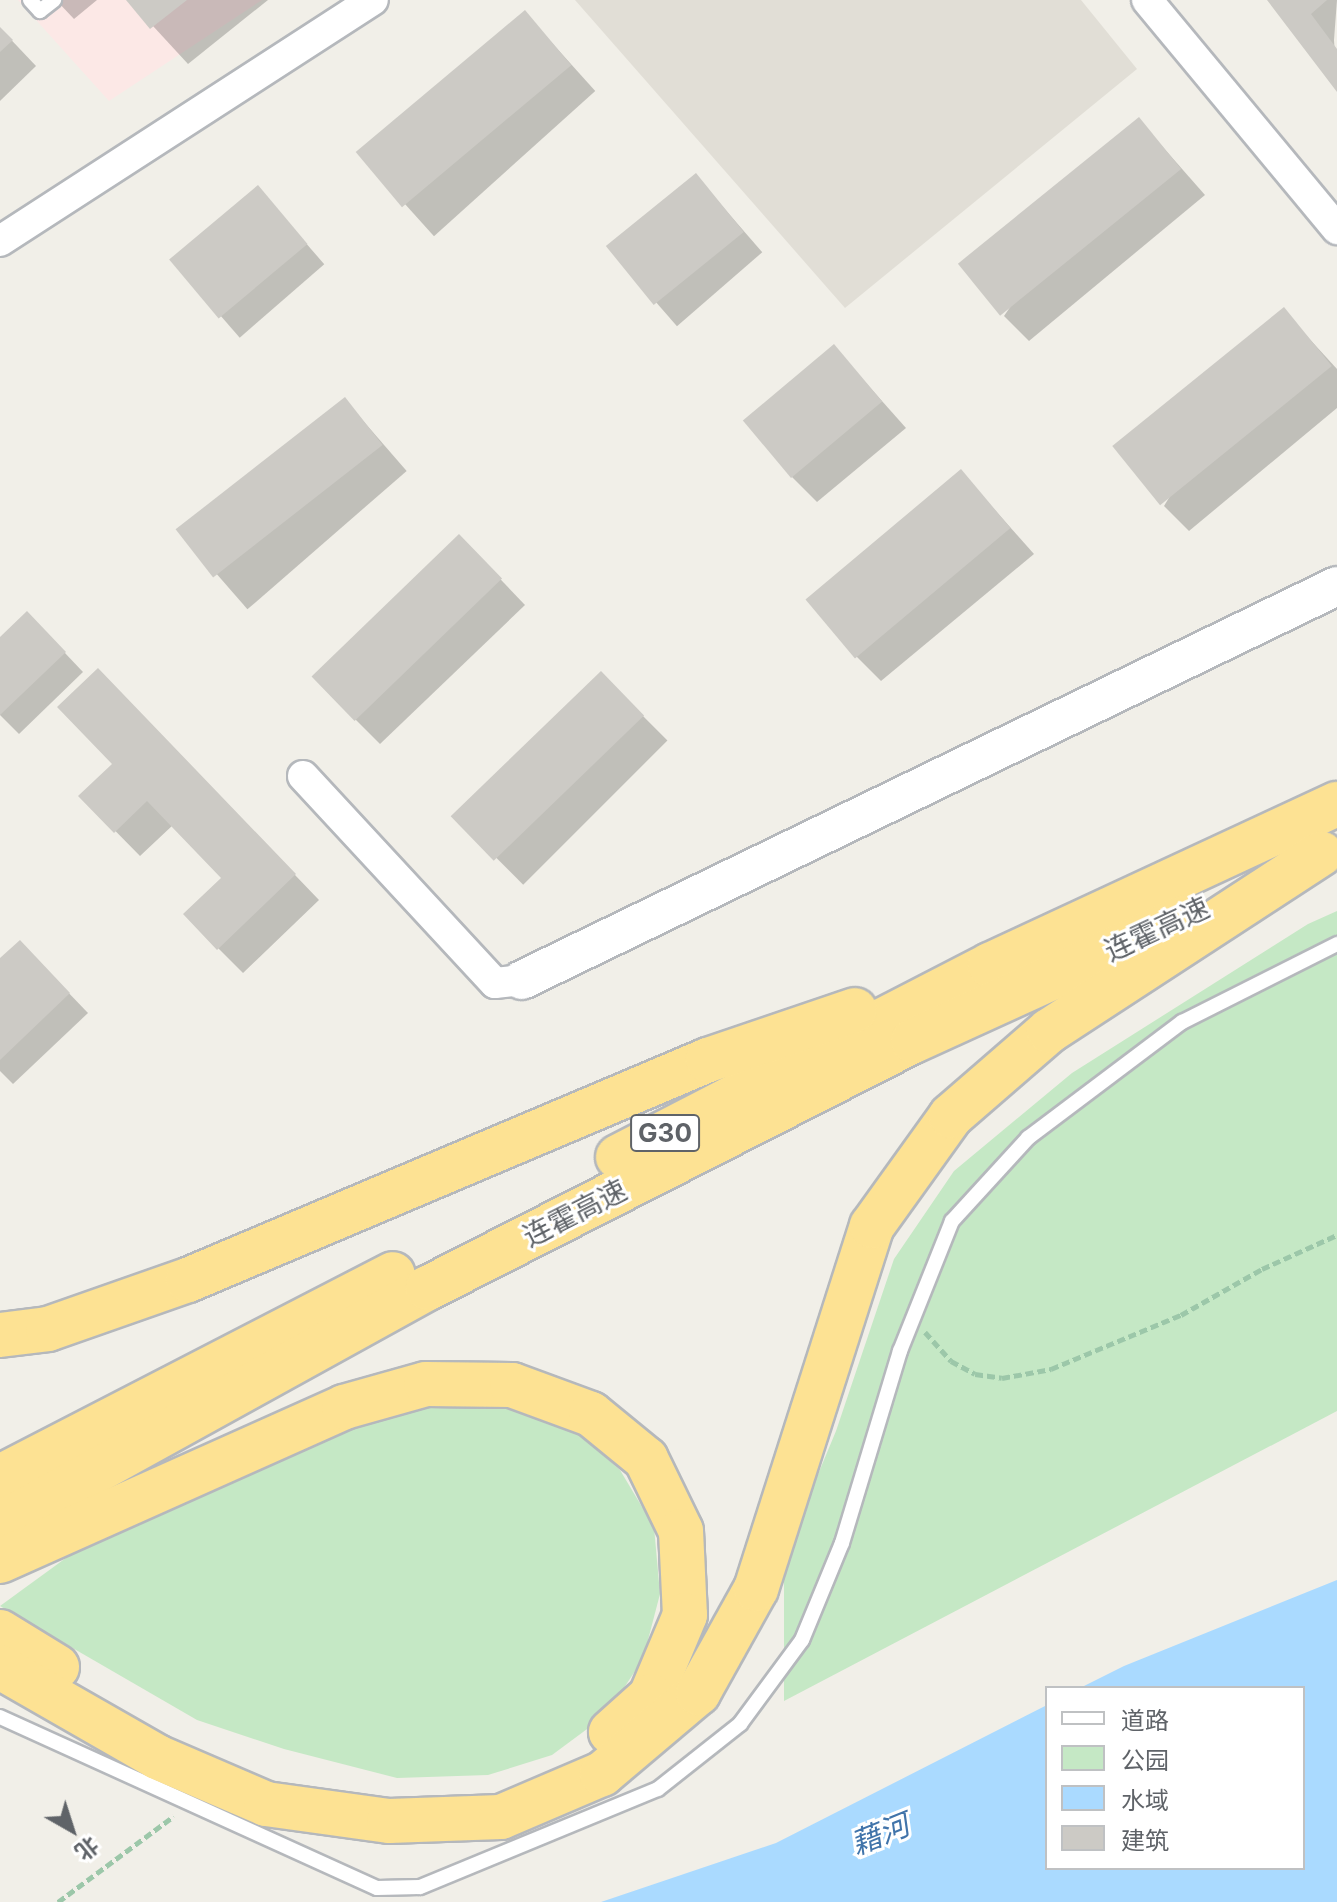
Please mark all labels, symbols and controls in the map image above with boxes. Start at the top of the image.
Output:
street label: 连霍高速 [1099,890,1215,968]
road number: G30 [629,1111,701,1155]
street label: 连霍高速 [517,1173,633,1253]
legend [1045,1686,1305,1870]
text: 道路 [1121,1706,1169,1735]
text: 公园 [1121,1746,1169,1775]
text: 水域 [1121,1786,1169,1815]
north arrow [32,1790,112,1870]
water label: 藉河 [845,1806,915,1862]
text: 建筑 [1121,1826,1169,1855]
text: 北 [70,1832,104,1866]

